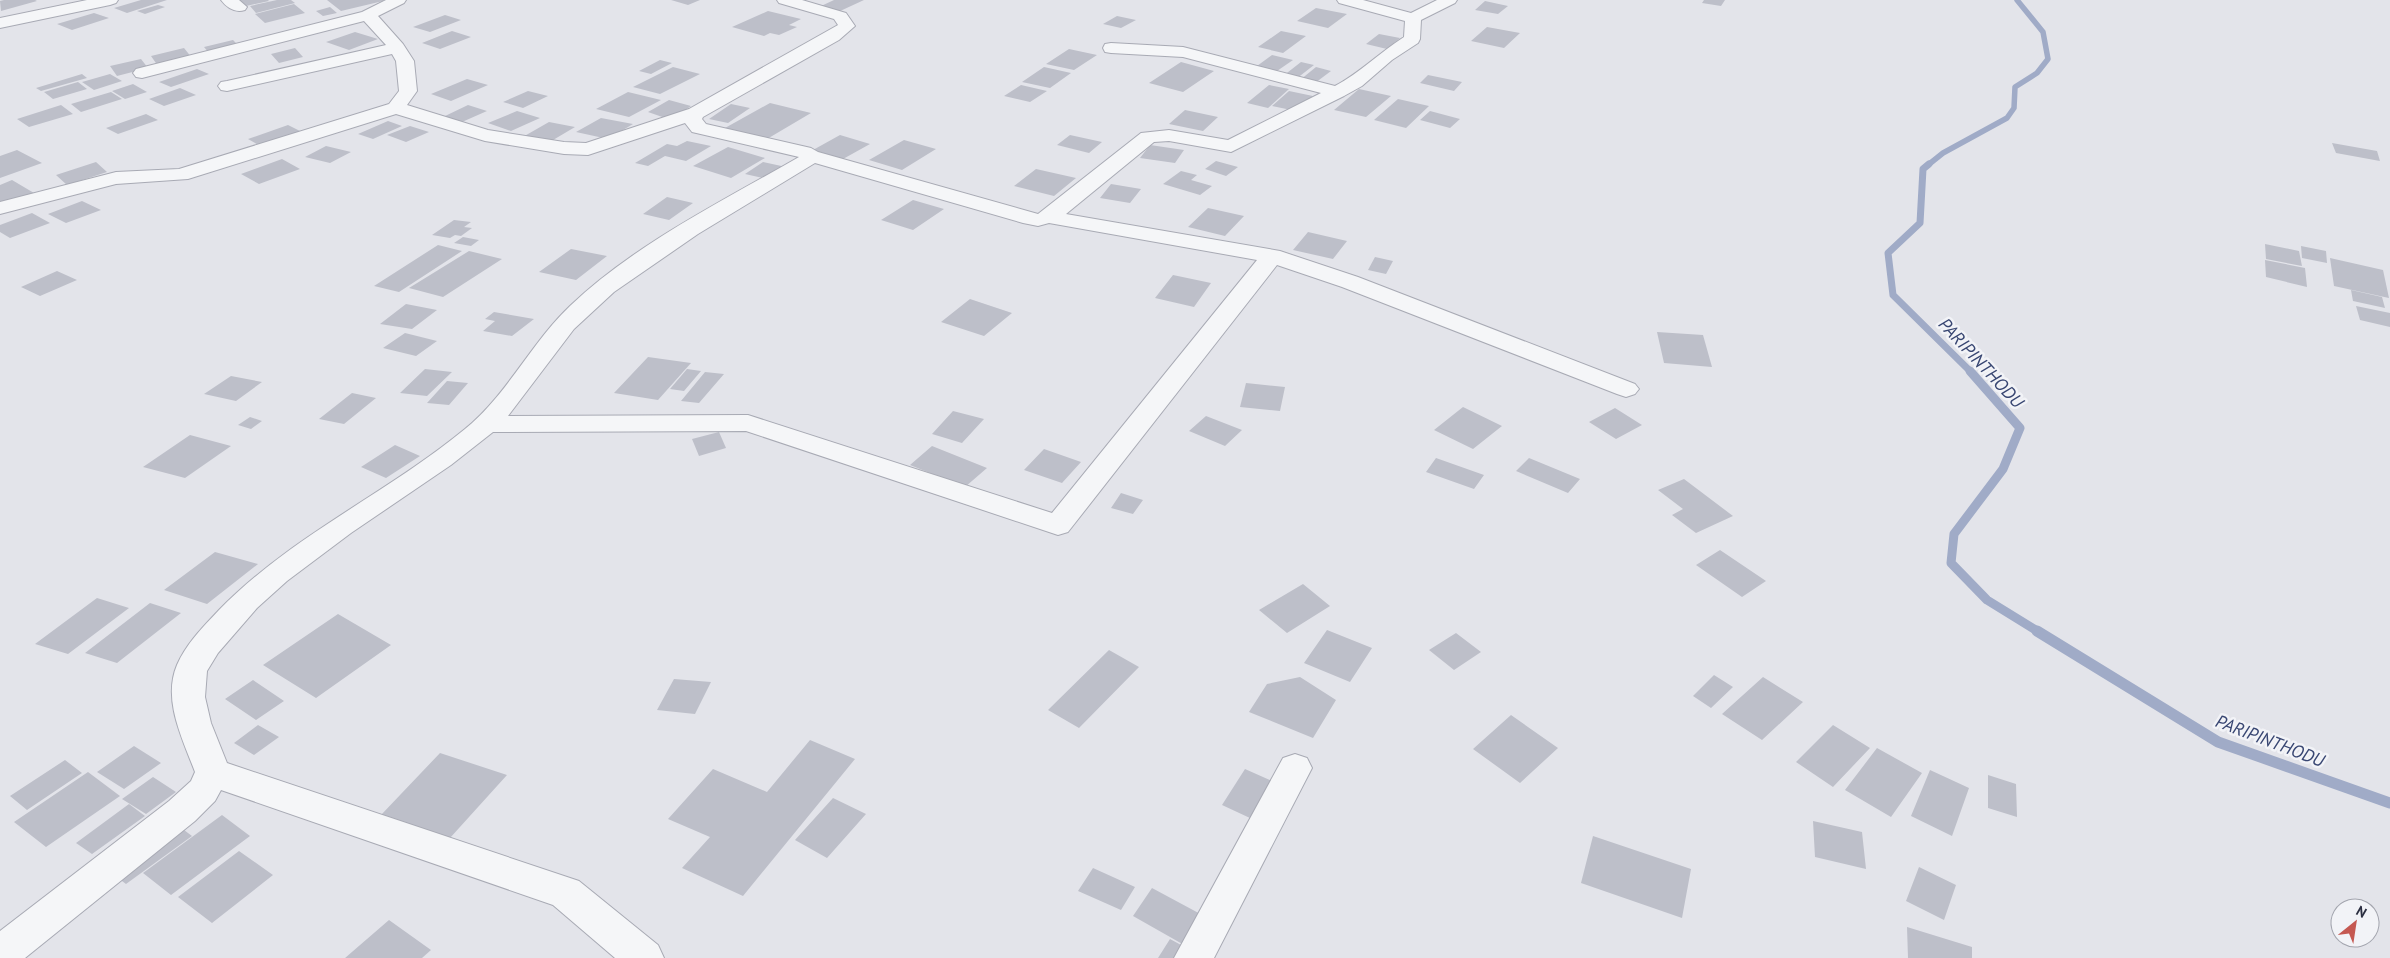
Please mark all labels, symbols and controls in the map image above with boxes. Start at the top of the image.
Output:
water label: PARIPINTHODU [1934,313,2030,413]
water label: PARIPINTHODU [2212,709,2329,772]
north arrow [2330,898,2380,948]
text: N [2353,902,2370,922]

